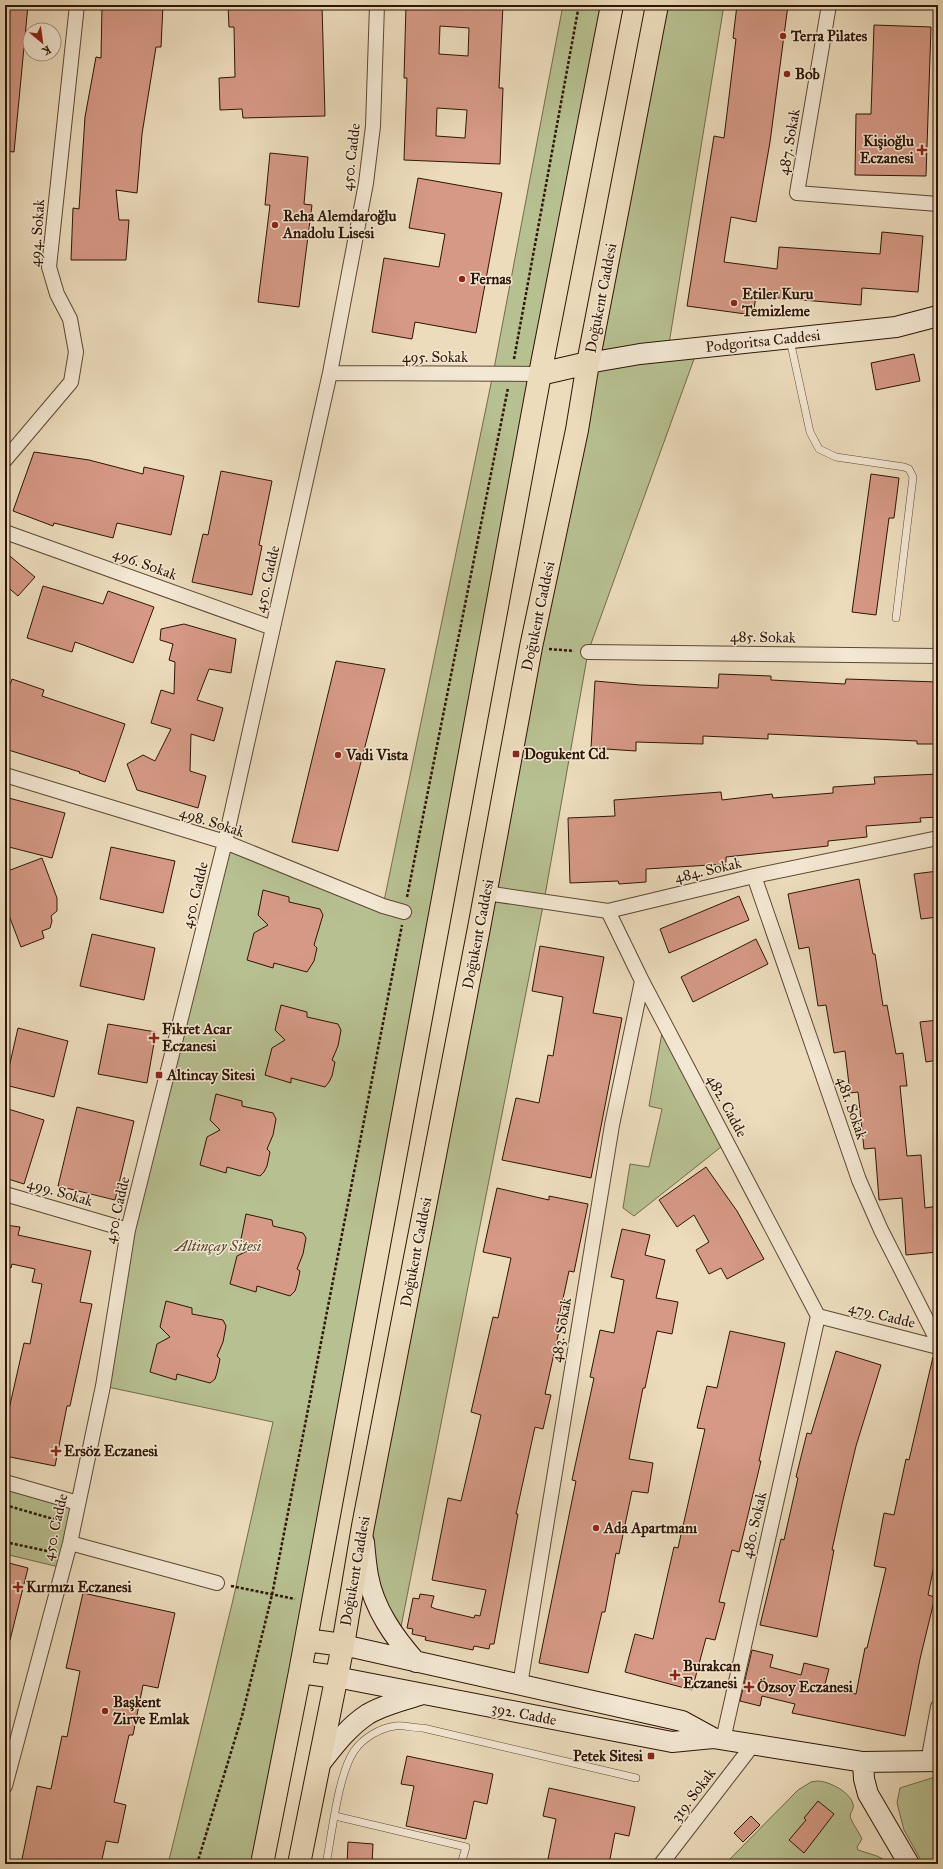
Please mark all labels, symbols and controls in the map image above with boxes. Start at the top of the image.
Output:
north arrow [22,22,62,62]
place label: Terra Pilates [790,27,868,45]
marker: Terra Pilates [778,31,788,41]
text: K [39,43,53,58]
place label: Bob [795,65,821,83]
marker: Bob [782,69,792,79]
street label: 487. Sokak [774,107,804,177]
street label: 450. Cadde [338,122,364,192]
place label: Kişioğlu Eczanesi [860,132,915,167]
marker: Kişioğlu Eczanesi [917,145,927,155]
street label: 494. Sokak [26,198,48,268]
place label: Reha Alemdaroğlu Anadolu Lisesi [282,207,397,242]
marker: Reha Alemdaroğlu Anadolu Lisesi [270,220,280,230]
street label: Doğukent Caddesi [582,241,620,355]
place label: Fernas [470,270,512,288]
marker: Fernas [457,274,467,284]
place label: Etiler Kuru Temizleme [741,285,813,320]
marker: Etiler Kuru Temizleme [729,298,739,308]
street label: Podgoritsa Caddesi [705,326,821,356]
street label: 495. Sokak [402,348,468,366]
street label: 496. Sokak [110,544,180,584]
street label: 450. Cadde [251,544,283,614]
street label: Doğukent Caddesi [518,560,558,672]
street label: 485. Sokak [730,627,796,647]
place label: Dogukent Cd. [524,745,609,764]
place label: Vadi Vista [345,746,409,764]
marker: Dogukent Cd. [511,749,521,759]
marker: Vadi Vista [333,750,343,760]
street label: 498. Sokak [177,803,247,841]
street label: 484. Sokak [673,854,743,886]
street label: 450. Cadde [178,860,212,930]
street label: Doğukent Caddesi [459,877,497,991]
place label: Fikret Acar Eczanesi [162,1020,232,1055]
marker: Fikret Acar Eczanesi [149,1033,159,1043]
place label: Altincay Sitesi [166,1066,256,1085]
marker: Altincay Sitesi [154,1070,164,1080]
street label: 482. Cadde [703,1072,751,1140]
street label: 481. Sokak [833,1074,871,1142]
street label: 499. Sokak [25,1174,95,1210]
street label: 450. Cadde [101,1175,133,1245]
street label: Doğukent Caddesi [397,1195,435,1309]
park label: Altinçay Sitesi [173,1237,262,1255]
street label: 483. Sokak [547,1296,575,1364]
street label: 479. Cadde [847,1298,917,1332]
place label: Ersöz Eczanesi [64,1442,159,1460]
marker: Ersöz Eczanesi [51,1446,61,1456]
street label: 480. Sokak [738,1490,770,1560]
street label: 450. Cadde [39,1492,71,1562]
street label: Doğukent Caddesi [336,1514,374,1628]
place label: Ada Apartmanı [603,1519,698,1538]
marker: Ada Apartmanı [591,1523,601,1533]
place label: Kırmızı Eczanesi [26,1578,133,1596]
marker: Kırmızı Eczanesi [13,1582,23,1592]
place label: Burakcan Eczanesi [683,1657,741,1692]
marker: Burakcan Eczanesi [670,1670,680,1680]
place label: Özsoy Eczanesi [757,1677,854,1697]
marker: Özsoy Eczanesi [744,1682,754,1692]
place label: Başkent Zirve Emlak [113,1693,191,1728]
street label: 392. Cadde [490,1699,558,1729]
marker: Başkent Zirve Emlak [100,1706,110,1716]
place label: Petek Sitesi [573,1747,644,1765]
marker: Petek Sitesi [646,1751,656,1761]
street label: 319. Sokak [667,1765,719,1825]

